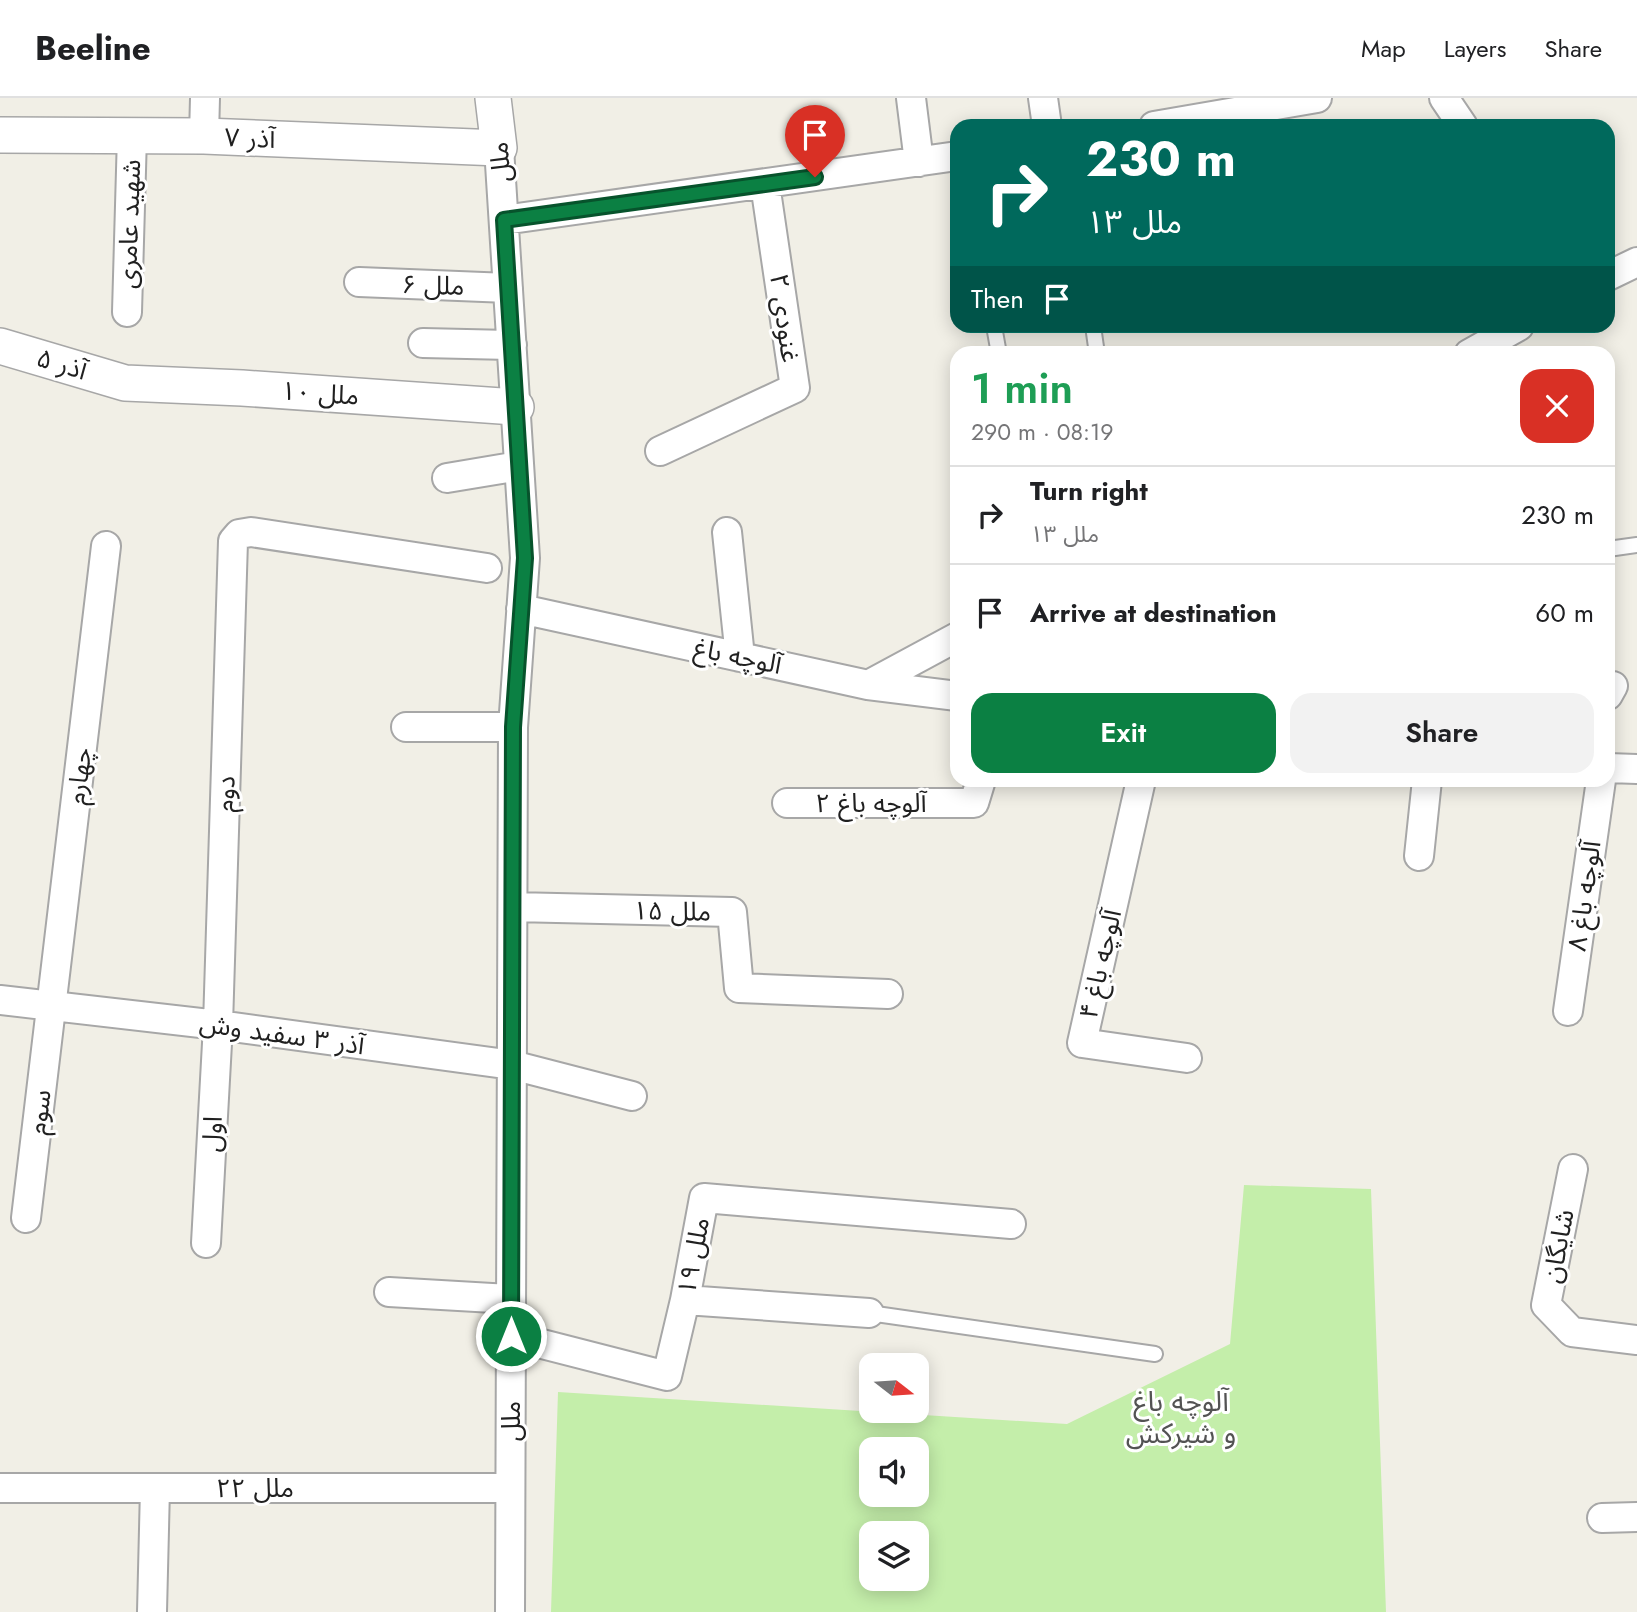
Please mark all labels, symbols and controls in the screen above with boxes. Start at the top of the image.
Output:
text: Beeline [35,25,151,72]
text: Map [1361,31,1406,66]
text: Layers [1444,31,1506,66]
text: Share [1544,31,1602,66]
pin [785,105,845,177]
icon: arrive [796,116,834,154]
street label: آذر ۷ [224,118,277,158]
text: 230 m [1086,124,1236,194]
street label: ملل [479,140,521,184]
icon: right [971,147,1062,238]
street label: شهید عامری [108,159,150,289]
text: ملل ۱۳ [1086,199,1182,245]
street label: ۶ ملل [401,265,465,305]
street label: ۲ غنودی [760,271,810,365]
text: Then [971,280,1024,318]
icon: arrive [1038,280,1076,318]
street label: آذر ۵ [32,338,93,390]
text: 1 min [971,358,1073,419]
button: close [1520,369,1594,443]
street label: ۱۰ ملل [280,371,360,415]
text: 290 m · 08:19 [971,415,1114,449]
text: Turn right [1030,472,1148,510]
icon: right [971,496,1009,534]
text: 230 m [1521,496,1594,534]
text: ملل ۱۳ [1030,517,1099,551]
icon: arrive [971,594,1009,632]
text: Arrive at destination [1030,594,1277,632]
text: 60 m [1535,594,1594,632]
street label: آلوچه باغ [691,628,787,684]
button: Exit [971,693,1276,773]
button: Share [1290,693,1594,773]
street label: چهارم [57,745,102,807]
street label: دوم [205,775,246,813]
street label: ۲ آلوچه باغ [815,784,928,822]
street label: ۸ آلوچه باغ [1557,837,1611,954]
street label: ملل ۱۵ [633,891,711,931]
street label: ۴ آلوچه باغ [1069,904,1131,1023]
street label: آذر ۳ سفید وش [197,1004,368,1065]
street label: سوم [17,1087,62,1137]
street label: اول [192,1115,232,1153]
street label: شایگان [1532,1206,1584,1286]
street label: ملل ۱۹ [667,1214,719,1298]
position arrow [474,1299,548,1373]
north arrow [859,1353,929,1423]
map controls [859,1353,929,1591]
district label: آلوچه باغ و شیرکش [1126,1381,1236,1454]
street label: ملل [492,1401,530,1441]
button: sound [859,1437,929,1507]
street label: ۲۲ ملل [216,1469,294,1507]
button: layers [859,1521,929,1591]

